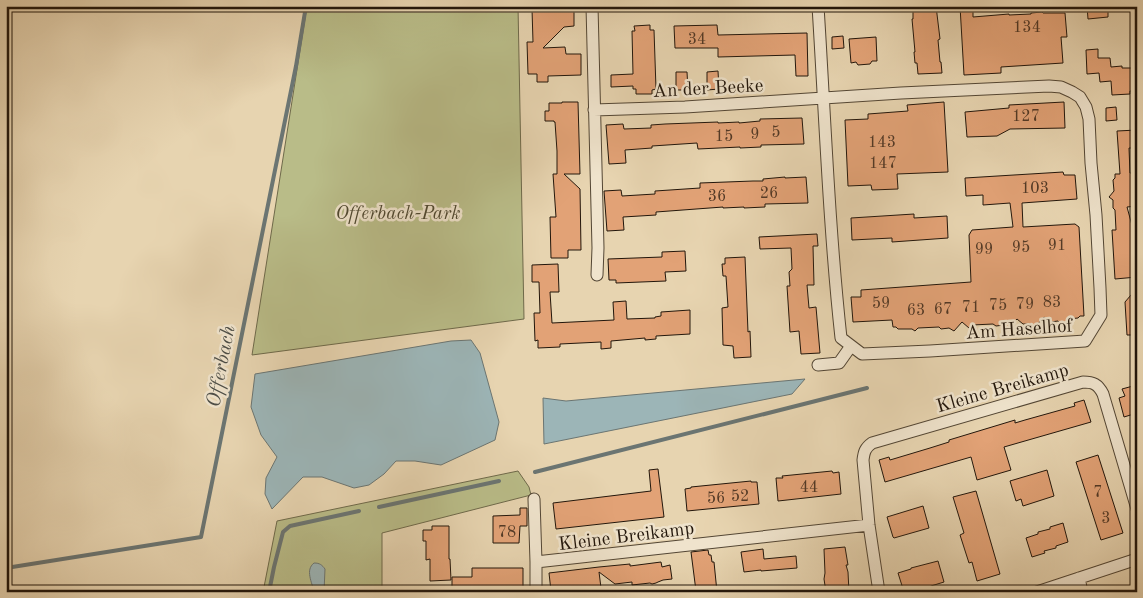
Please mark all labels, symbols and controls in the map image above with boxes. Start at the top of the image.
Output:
house number: 134 [1013,20,1041,36]
house number: 34 [688,32,706,48]
street label: An der Beeke [652,77,764,102]
house number: 127 [1012,109,1040,125]
house number: 5 [771,125,781,141]
house number: 9 [750,127,760,143]
house number: 15 [715,129,733,145]
house number: 143 [868,135,896,151]
house number: 147 [869,156,897,172]
house number: 103 [1021,181,1049,197]
house number: 26 [760,186,778,202]
house number: 36 [708,189,726,205]
park label: Offerbach-Park [336,205,460,224]
house number: 91 [1048,238,1066,254]
house number: 95 [1012,240,1030,256]
house number: 99 [975,242,993,258]
house number: 83 [1043,295,1061,311]
house number: 59 [872,296,890,312]
house number: 79 [1016,297,1034,313]
house number: 75 [989,298,1007,314]
house number: 71 [962,300,980,316]
house number: 67 [934,302,952,318]
house number: 63 [907,303,925,319]
street label: Am Haselhof [965,317,1074,344]
water label: Offerbach [204,324,240,409]
street label: Kleine Breikamp [934,361,1071,417]
house number: 44 [800,480,818,496]
house number: 7 [1093,485,1103,501]
house number: 52 [731,489,749,505]
house number: 56 [707,491,725,507]
house number: 3 [1101,511,1111,527]
street label: Kleine Breikamp [557,520,695,555]
house number: 78 [498,525,516,541]

